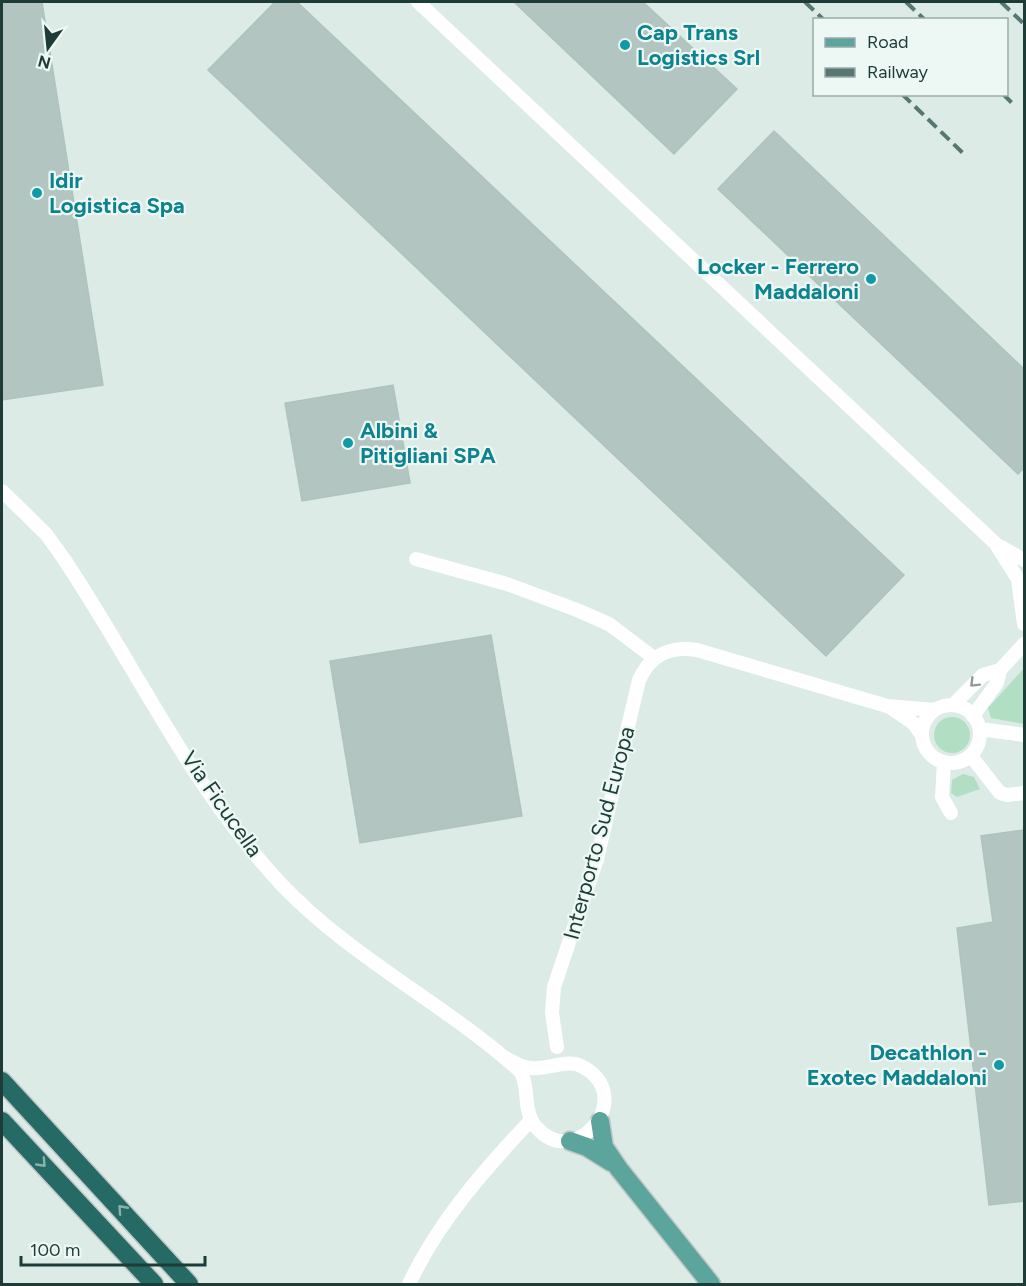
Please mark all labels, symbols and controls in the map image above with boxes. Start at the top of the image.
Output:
north arrow [18,18,78,78]
legend [813,18,1008,96]
place label: Cap Trans Logistics Srl [637,19,760,71]
text: Road [867,31,908,53]
marker: Cap Trans Logistics Srl [618,38,632,52]
text: N [36,51,53,73]
text: Railway [867,61,929,83]
place label: Idir Logistica Spa [49,167,185,219]
marker: Idir Logistica Spa [30,186,44,200]
place label: Locker - Ferrero Maddaloni [697,253,859,305]
marker: Locker - Ferrero Maddaloni [864,272,878,286]
place label: Albini & Pitigliani SPA [360,417,496,469]
marker: Albini & Pitigliani SPA [341,436,355,450]
one-way arrow [971,676,982,687]
street label: Interporto Sud Europa [558,724,640,942]
street label: Via Ficucella [176,746,268,862]
place label: Decathlon - Exotec Maddaloni [807,1039,987,1091]
marker: Decathlon - Exotec Maddaloni [992,1058,1006,1072]
one-way arrow [35,1157,46,1167]
one-way arrow [118,1206,129,1216]
scale bar [21,1229,206,1267]
text: 100 m [30,1239,80,1261]

